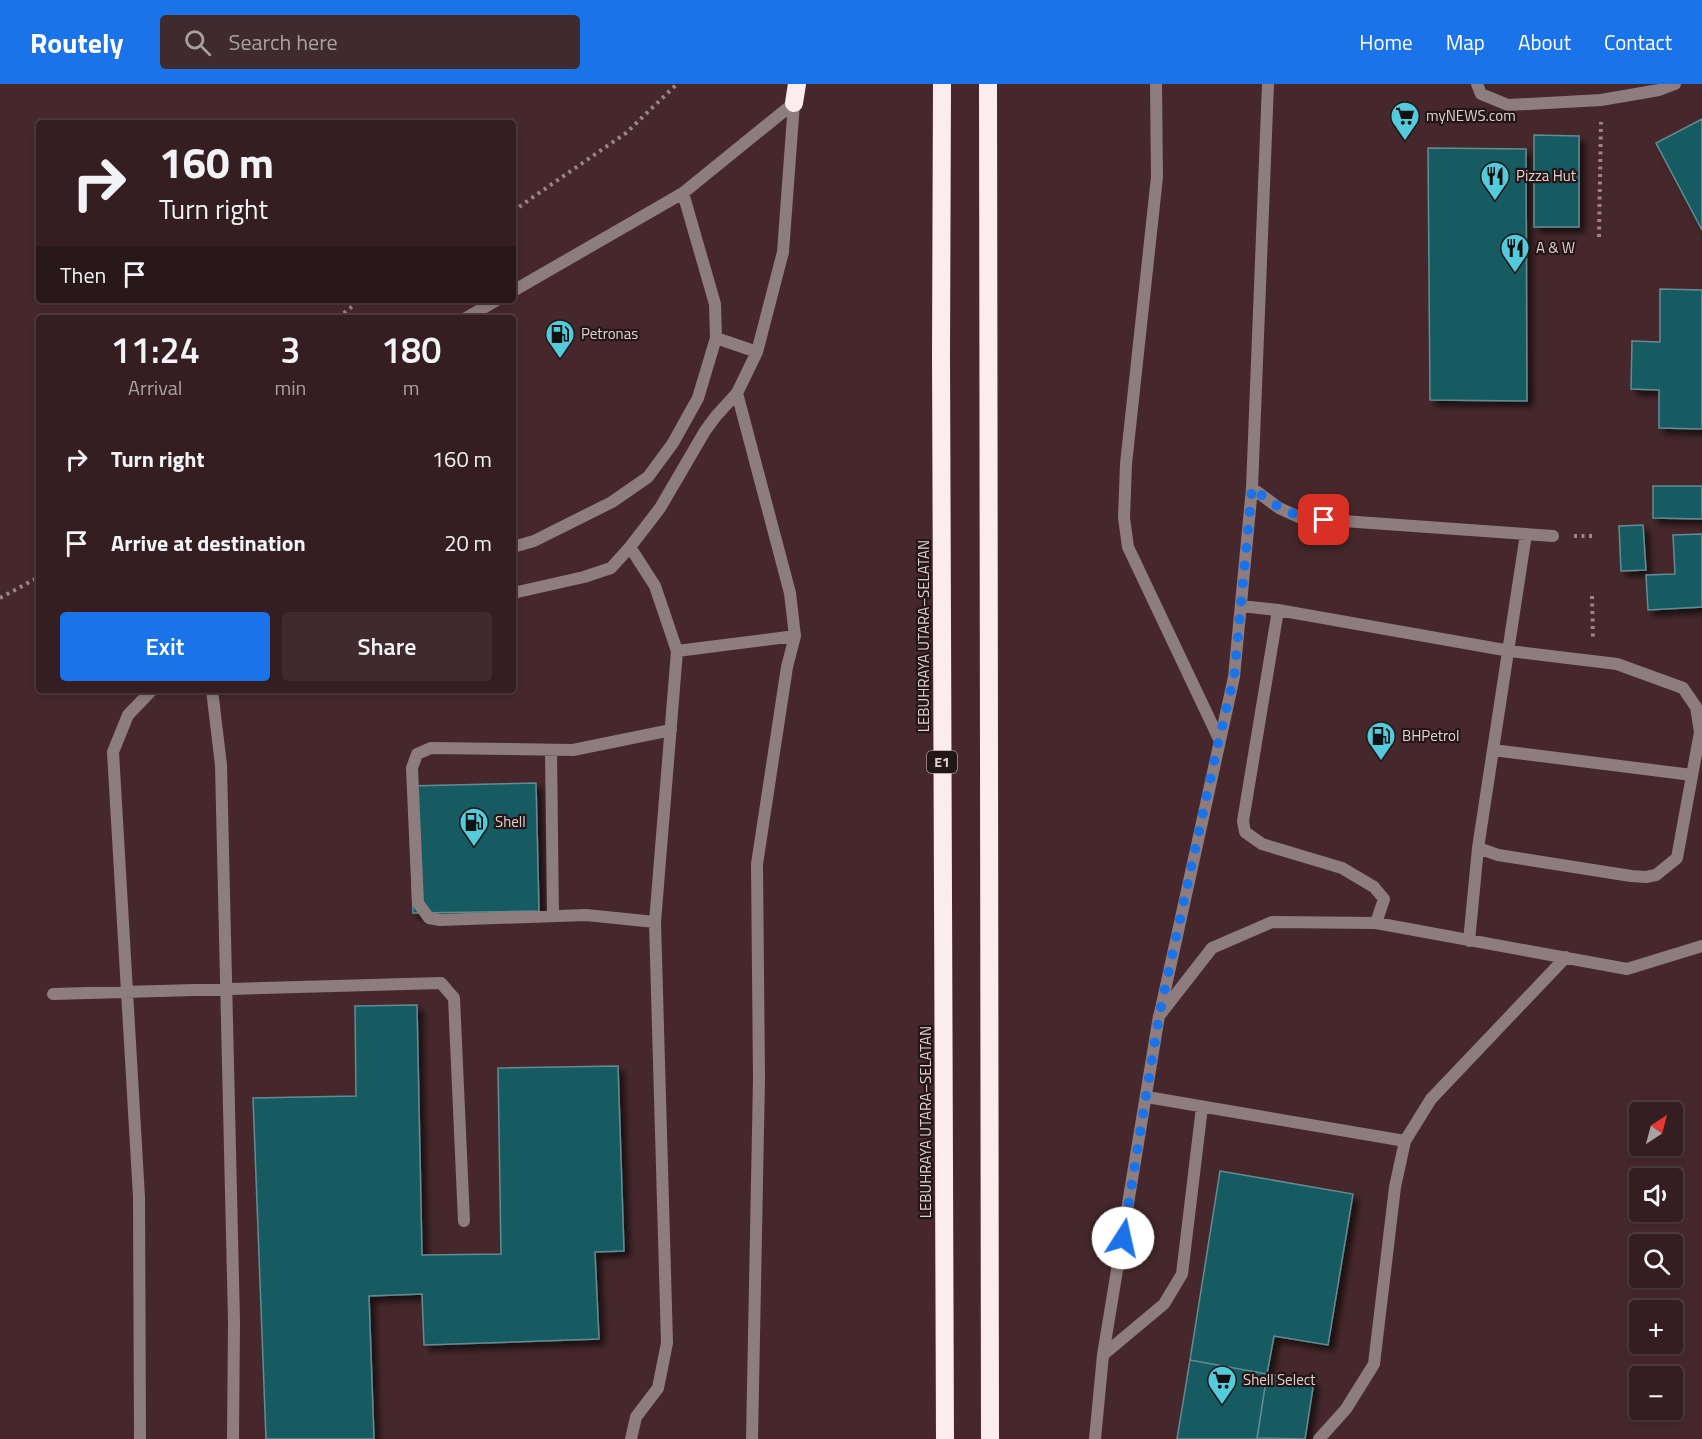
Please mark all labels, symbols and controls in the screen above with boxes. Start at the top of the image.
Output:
search box [160,15,580,69]
text: Routely [30,21,124,64]
text: Search here [229,25,338,59]
icon: search [181,26,214,59]
text: Home [1359,26,1413,58]
text: Map [1446,26,1485,58]
text: About [1518,26,1571,58]
text: Contact [1604,26,1672,58]
supermarket icon: myNEWS.com [1389,100,1421,142]
place label: myNEWS.com [1426,104,1516,127]
text: 160 m [159,130,274,194]
icon: right [60,144,138,222]
restaurant icon: Pizza Hut [1479,160,1511,202]
place label: Pizza Hut [1516,164,1577,187]
text: Turn right [159,188,268,229]
restaurant icon: A & W [1499,232,1531,274]
place label: A & W [1536,236,1575,259]
text: Then [60,258,106,292]
icon: arrive [118,258,151,291]
fuel station icon: Petronas [544,318,576,360]
text: 11:24 [111,322,200,377]
text: 3 [280,322,300,377]
text: 180 [381,322,441,377]
place label: Petronas [581,322,638,345]
text: Arrival [128,372,182,403]
text: min [274,372,306,403]
text: m [403,372,419,403]
text: Turn right [111,442,205,476]
text: 160 m [432,442,492,476]
icon: right [60,443,93,476]
pin [1298,494,1349,545]
icon: arrive [1307,503,1340,536]
text: Arrive at destination [111,526,306,560]
text: 20 m [444,526,492,560]
icon: arrive [60,527,93,560]
street label: LEBUHRAYA UTARA–SELATAN [912,540,935,732]
button: Exit [60,612,270,681]
button: Share [282,612,492,681]
fuel station icon: BHPetrol [1365,720,1397,762]
place label: BHPetrol [1402,724,1459,747]
road number: E1 [927,751,957,773]
fuel station icon: Shell [458,806,490,848]
place label: Shell [495,810,526,833]
street label: LEBUHRAYA UTARA–SELATAN [914,1026,937,1218]
north arrow [1629,1102,1683,1156]
map controls [1629,1102,1683,1420]
button: sound [1629,1168,1683,1222]
position arrow [1091,1206,1155,1270]
button: search [1629,1234,1683,1288]
button: + [1629,1300,1683,1354]
supermarket icon: Shell Select [1206,1364,1238,1406]
button: − [1629,1366,1683,1420]
place label: Shell Select [1243,1368,1316,1391]

